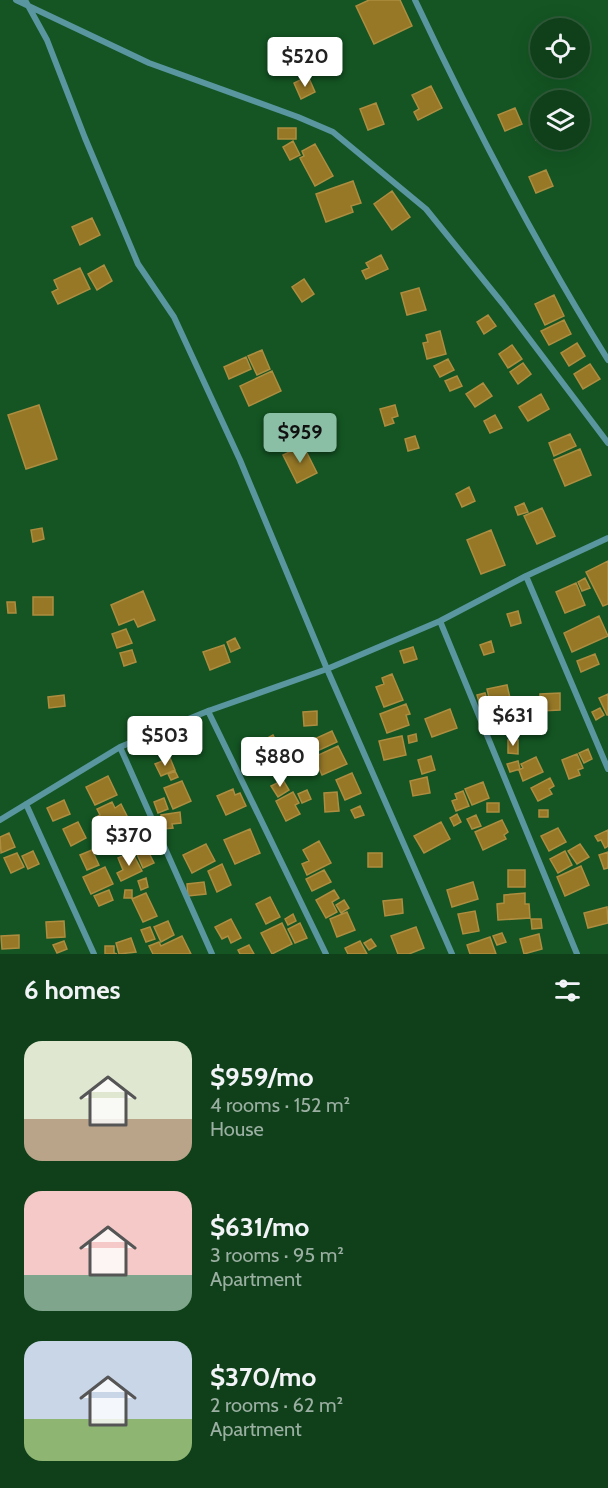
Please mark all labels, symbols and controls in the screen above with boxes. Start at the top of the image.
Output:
map controls [530,18,590,150]
button: locate [530,18,590,78]
pin: $520 [269,37,341,88]
text: $520 [281,44,329,68]
button: layers [530,90,590,150]
pin: $959 [264,413,336,464]
text: $959 [278,420,322,444]
pin: $631 [477,696,549,747]
text: $631 [493,703,534,727]
pin: $503 [129,716,201,767]
text: $503 [141,723,189,747]
pin: $880 [244,737,316,788]
text: $880 [255,744,305,768]
pin: $370 [93,816,165,867]
text: $370 [106,823,152,847]
text: 6 homes [24,974,121,1006]
icon: filters [551,974,584,1007]
text: $959/mo [210,1061,314,1093]
icon: home [72,1065,144,1137]
text: 4 rooms · 152 m² [210,1093,350,1117]
text: House [210,1117,264,1141]
text: $631/mo [210,1211,309,1243]
icon: home [72,1215,144,1287]
text: 3 rooms · 95 m² [210,1243,344,1267]
text: Apartment [210,1267,302,1291]
text: $370/mo [210,1361,316,1393]
icon: home [72,1365,144,1437]
text: 2 rooms · 62 m² [210,1393,343,1417]
text: Apartment [210,1417,302,1441]

